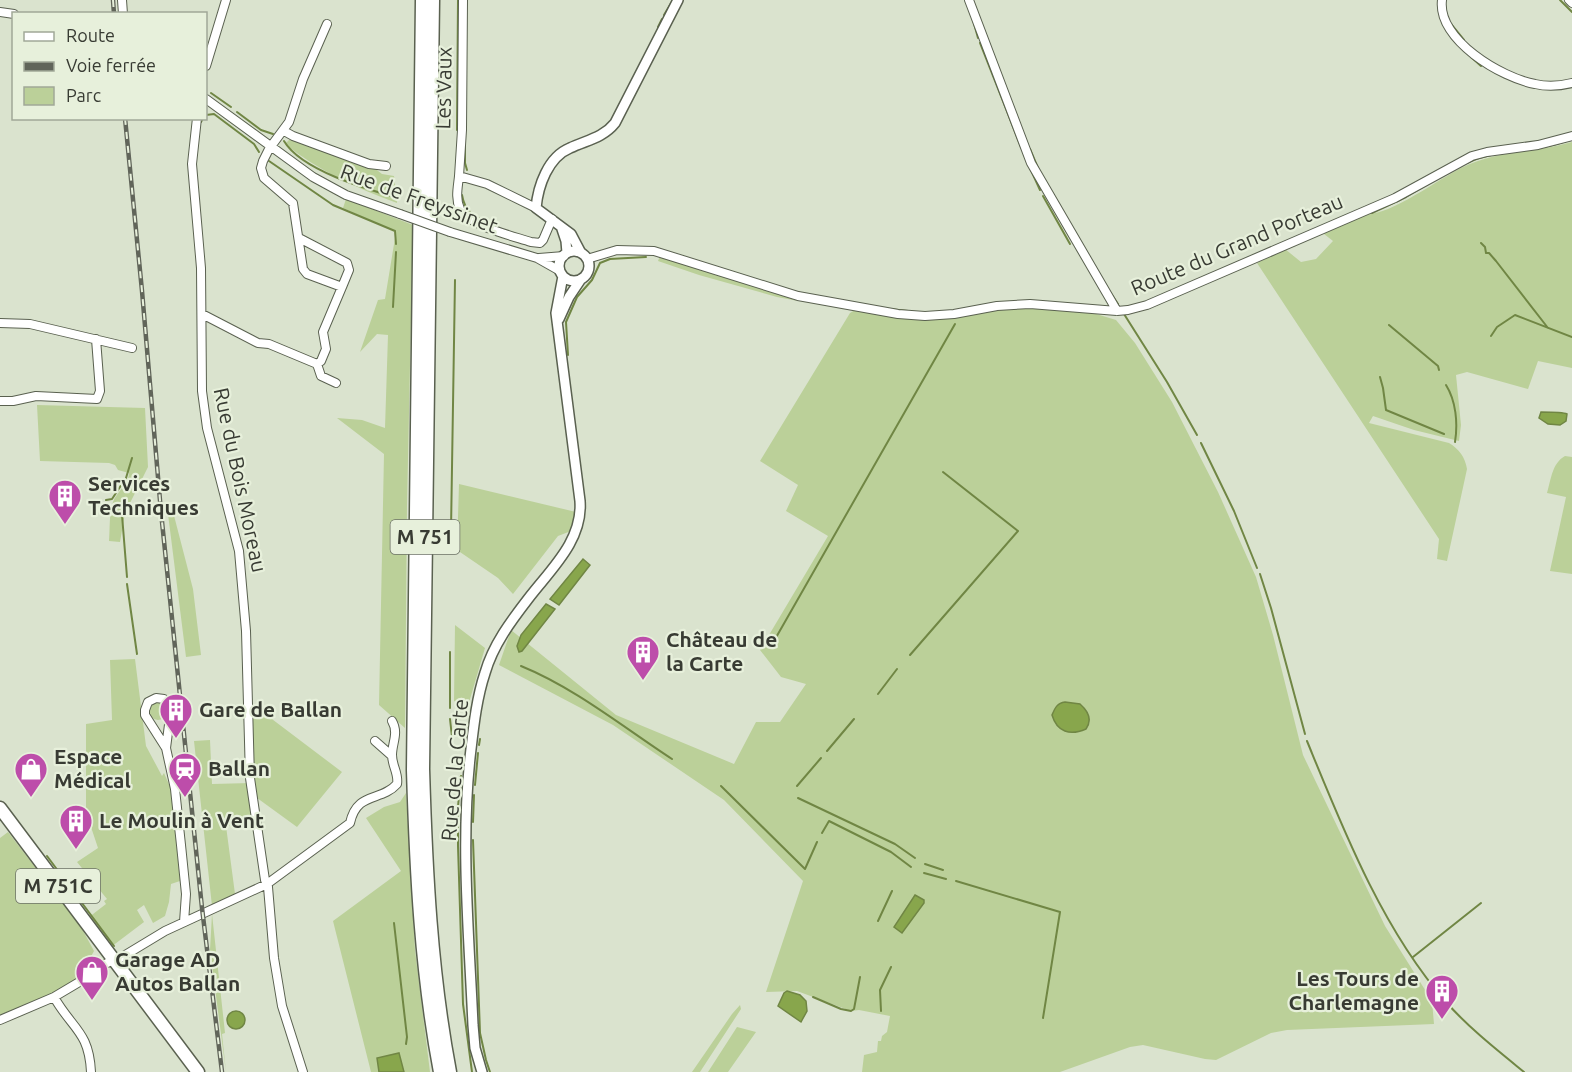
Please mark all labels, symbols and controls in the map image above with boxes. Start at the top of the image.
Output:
legend [12,12,207,120]
text: Route [66,25,115,45]
street label: Les Vaux [430,46,456,129]
text: Voie ferrée [66,55,156,75]
text: Parc [66,85,101,105]
street label: Rue de Freyssinet [337,158,501,238]
street label: Route du Grand Porteau [1127,189,1346,300]
street label: Rue du Bois Moreau [210,385,272,574]
place label: Services Techniques [88,471,199,519]
building icon: Services Techniques [47,478,83,525]
road number: M 751 [390,520,460,554]
place label: Château de la Carte [666,627,777,675]
building icon: Château de la Carte [625,634,661,681]
building icon: Gare de Ballan [158,692,194,739]
place label: Gare de Ballan [199,697,342,721]
street label: Rue de la Carte [436,698,472,842]
place label: Espace Médical [54,744,131,792]
shop icon: Espace Médical [13,751,49,798]
station icon: Ballan [167,751,203,798]
place label: Ballan [208,756,270,780]
building icon: Le Moulin à Vent [58,803,94,850]
place label: Le Moulin à Vent [99,808,264,832]
road number: M 751C [16,869,100,903]
place label: Garage AD Autos Ballan [115,947,240,995]
shop icon: Garage AD Autos Ballan [74,954,110,1001]
place label: Les Tours de Charlemagne [1289,966,1419,1014]
building icon: Les Tours de Charlemagne [1424,973,1460,1020]

